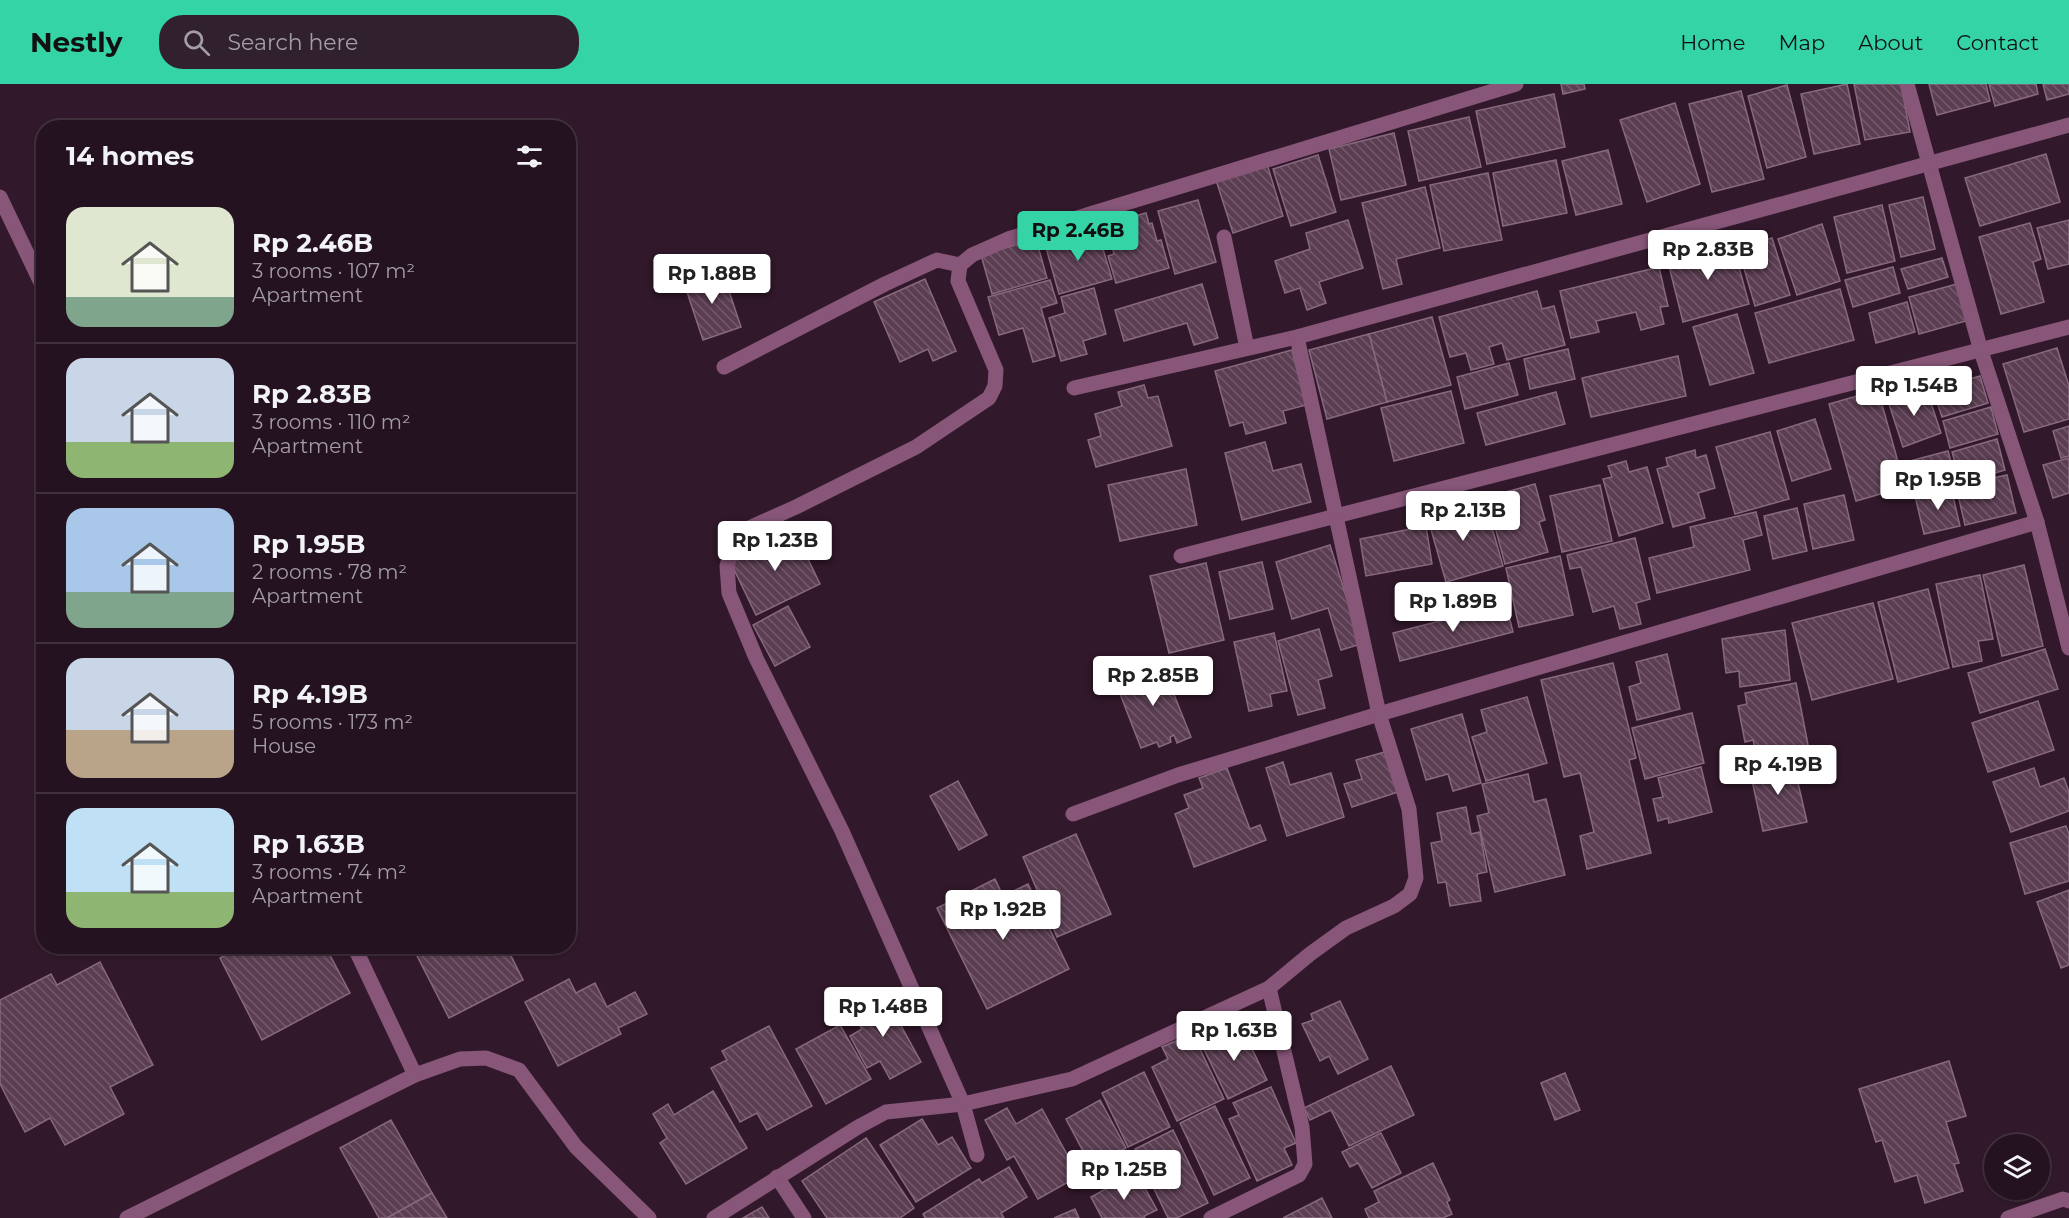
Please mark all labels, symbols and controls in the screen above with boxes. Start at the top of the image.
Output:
search box [159,15,579,69]
text: Nestly [30,25,123,59]
icon: search [180,26,213,59]
text: Search here [228,29,358,56]
text: Home [1680,30,1745,55]
text: Map [1778,30,1825,55]
text: About [1858,30,1923,55]
text: Contact [1956,30,2039,55]
text: 14 homes [66,140,194,172]
icon: filters [513,140,546,173]
pin: Rp 2.46B [1016,211,1140,262]
text: Rp 2.46B [1031,218,1125,242]
text: Rp 2.46B [252,227,373,259]
pin: Rp 2.83B [1646,230,1770,281]
icon: home [114,231,186,303]
text: Rp 2.83B [1662,237,1754,261]
pin: Rp 1.88B [650,254,774,305]
text: 3 rooms · 107 m² [252,259,415,283]
text: Rp 1.88B [667,261,757,285]
text: Apartment [252,283,363,307]
pin: Rp 1.54B [1852,366,1976,417]
text: Rp 1.54B [1870,373,1958,397]
text: Rp 2.83B [252,378,372,410]
icon: home [114,382,186,454]
text: 3 rooms · 110 m² [252,410,411,434]
text: Apartment [252,434,363,458]
pin: Rp 1.95B [1876,460,2000,511]
text: Rp 1.95B [1894,467,1982,491]
pin: Rp 2.13B [1401,491,1525,542]
text: Rp 2.13B [1420,498,1506,522]
pin: Rp 1.23B [713,521,837,572]
text: Rp 1.95B [252,528,365,560]
text: Rp 1.23B [732,528,818,552]
icon: home [114,532,186,604]
text: 2 rooms · 78 m² [252,560,407,584]
pin: Rp 1.89B [1391,582,1515,633]
text: Apartment [252,584,363,608]
text: Rp 1.89B [1409,589,1497,613]
pin: Rp 2.85B [1091,656,1215,707]
text: Rp 2.85B [1107,663,1199,687]
text: Rp 4.19B [252,678,368,710]
icon: home [114,682,186,754]
text: 5 rooms · 173 m² [252,710,413,734]
text: House [252,734,316,758]
pin: Rp 4.19B [1716,745,1840,796]
text: Rp 4.19B [1733,752,1823,776]
text: Rp 1.63B [252,828,365,860]
icon: home [114,832,186,904]
text: 3 rooms · 74 m² [252,860,407,884]
text: Apartment [252,884,363,908]
pin: Rp 1.92B [941,890,1065,941]
text: Rp 1.92B [959,897,1047,921]
pin: Rp 1.48B [821,987,945,1038]
text: Rp 1.48B [838,994,928,1018]
pin: Rp 1.63B [1172,1011,1296,1062]
text: Rp 1.63B [1191,1018,1277,1042]
map controls [1984,1134,2050,1200]
button: layers [1984,1134,2050,1200]
pin: Rp 1.25B [1062,1150,1186,1201]
text: Rp 1.25B [1081,1157,1167,1181]

